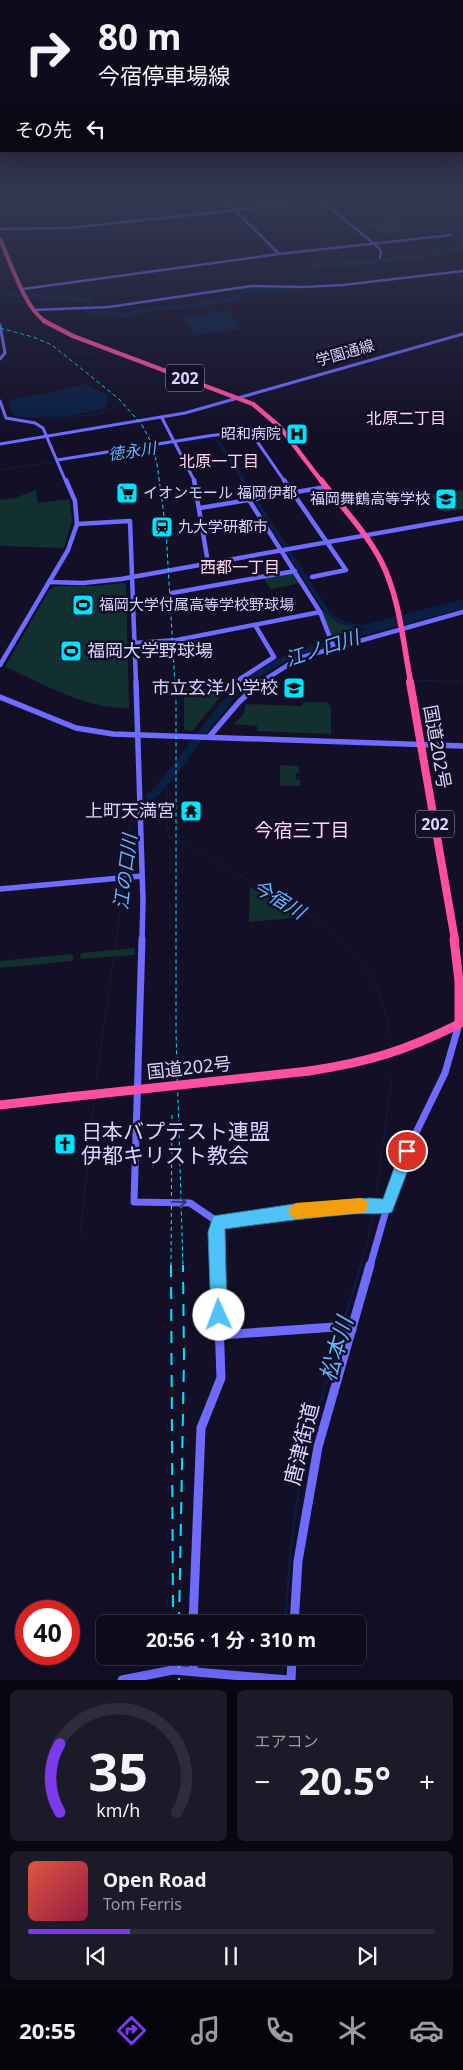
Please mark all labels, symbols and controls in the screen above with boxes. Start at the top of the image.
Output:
text: 80 m [98,13,181,60]
icon: right [15,20,80,85]
text: 今宿停車場線 [98,60,230,90]
icon: left [82,115,110,143]
text: その先 [15,117,72,143]
street label: 学園通線 [313,334,376,370]
road number: 202 [166,364,204,392]
district label: 北原二丁目 [366,407,446,429]
hospital icon: 昭和病院 [285,422,309,446]
place label: 昭和病院 [221,423,281,443]
water label: 徳永川 [107,436,159,465]
district label: 北原一丁目 [179,450,259,472]
supermarket icon: イオンモール 福岡伊都 [115,481,139,505]
place label: イオンモール 福岡伊都 [143,482,297,502]
school or university icon: 福岡舞鶴高等学校 [434,487,458,511]
place label: 福岡舞鶴高等学校 [310,488,430,508]
station icon: 九大学研都市 [150,515,174,539]
place label: 九大学研都市 [178,516,268,536]
district label: 西都一丁目 [200,556,280,578]
sports icon: 福岡大学付属高等学校野球場 [71,593,95,617]
place label: 福岡大学付属高等学校野球場 [99,594,294,614]
water label: 江ノ口川 [282,623,364,672]
place label: 福岡大学野球場 [87,638,213,662]
sports icon: 福岡大学野球場 [59,639,83,663]
place label: 市立玄洋小学校 [152,675,278,699]
school or university icon: 市立玄洋小学校 [282,676,306,700]
street label: 国道202号 [419,703,457,791]
place label: 上町天満宮 [85,798,175,822]
temple icon: 上町天満宮 [179,799,203,823]
road number: 202 [416,811,454,838]
district label: 今宿三丁目 [254,817,350,843]
water label: 江の口川 [107,831,143,911]
water label: 今宿川 [248,873,312,926]
street label: 国道202号 [145,1051,232,1083]
place label: 日本バプテスト連盟 伊都キリスト教会 [81,1117,270,1169]
pin [386,1130,428,1172]
church icon: 日本バプテスト連盟 伊都キリスト教会 [53,1132,77,1156]
icon: arrive [393,1137,421,1165]
one-way arrow [171,1197,187,1207]
position arrow [192,1288,244,1340]
water label: 松本川 [312,1311,359,1385]
street label: 唐津街道 [277,1400,325,1488]
speed limit sign: 40 [15,1600,80,1665]
text: 20:56 · 1 分 · 310 m [146,1627,316,1653]
text: エアコン [255,1730,319,1752]
text: 35 [89,1735,148,1806]
text: 20.5° [299,1754,391,1806]
text: − [255,1762,271,1800]
text: + [419,1762,435,1800]
text: km/h [96,1798,140,1822]
text: Open Road [103,1867,206,1893]
text: Tom Ferris [103,1893,182,1915]
icon: previous [82,1942,110,1970]
icon: pause [217,1942,245,1970]
icon: next [353,1942,381,1970]
icon: directions [114,2013,149,2048]
icon: music [188,2013,223,2048]
icon: phone [262,2013,297,2048]
icon: climate [335,2013,370,2048]
icon: car [409,2013,444,2048]
text: 20:55 [19,2015,76,2045]

